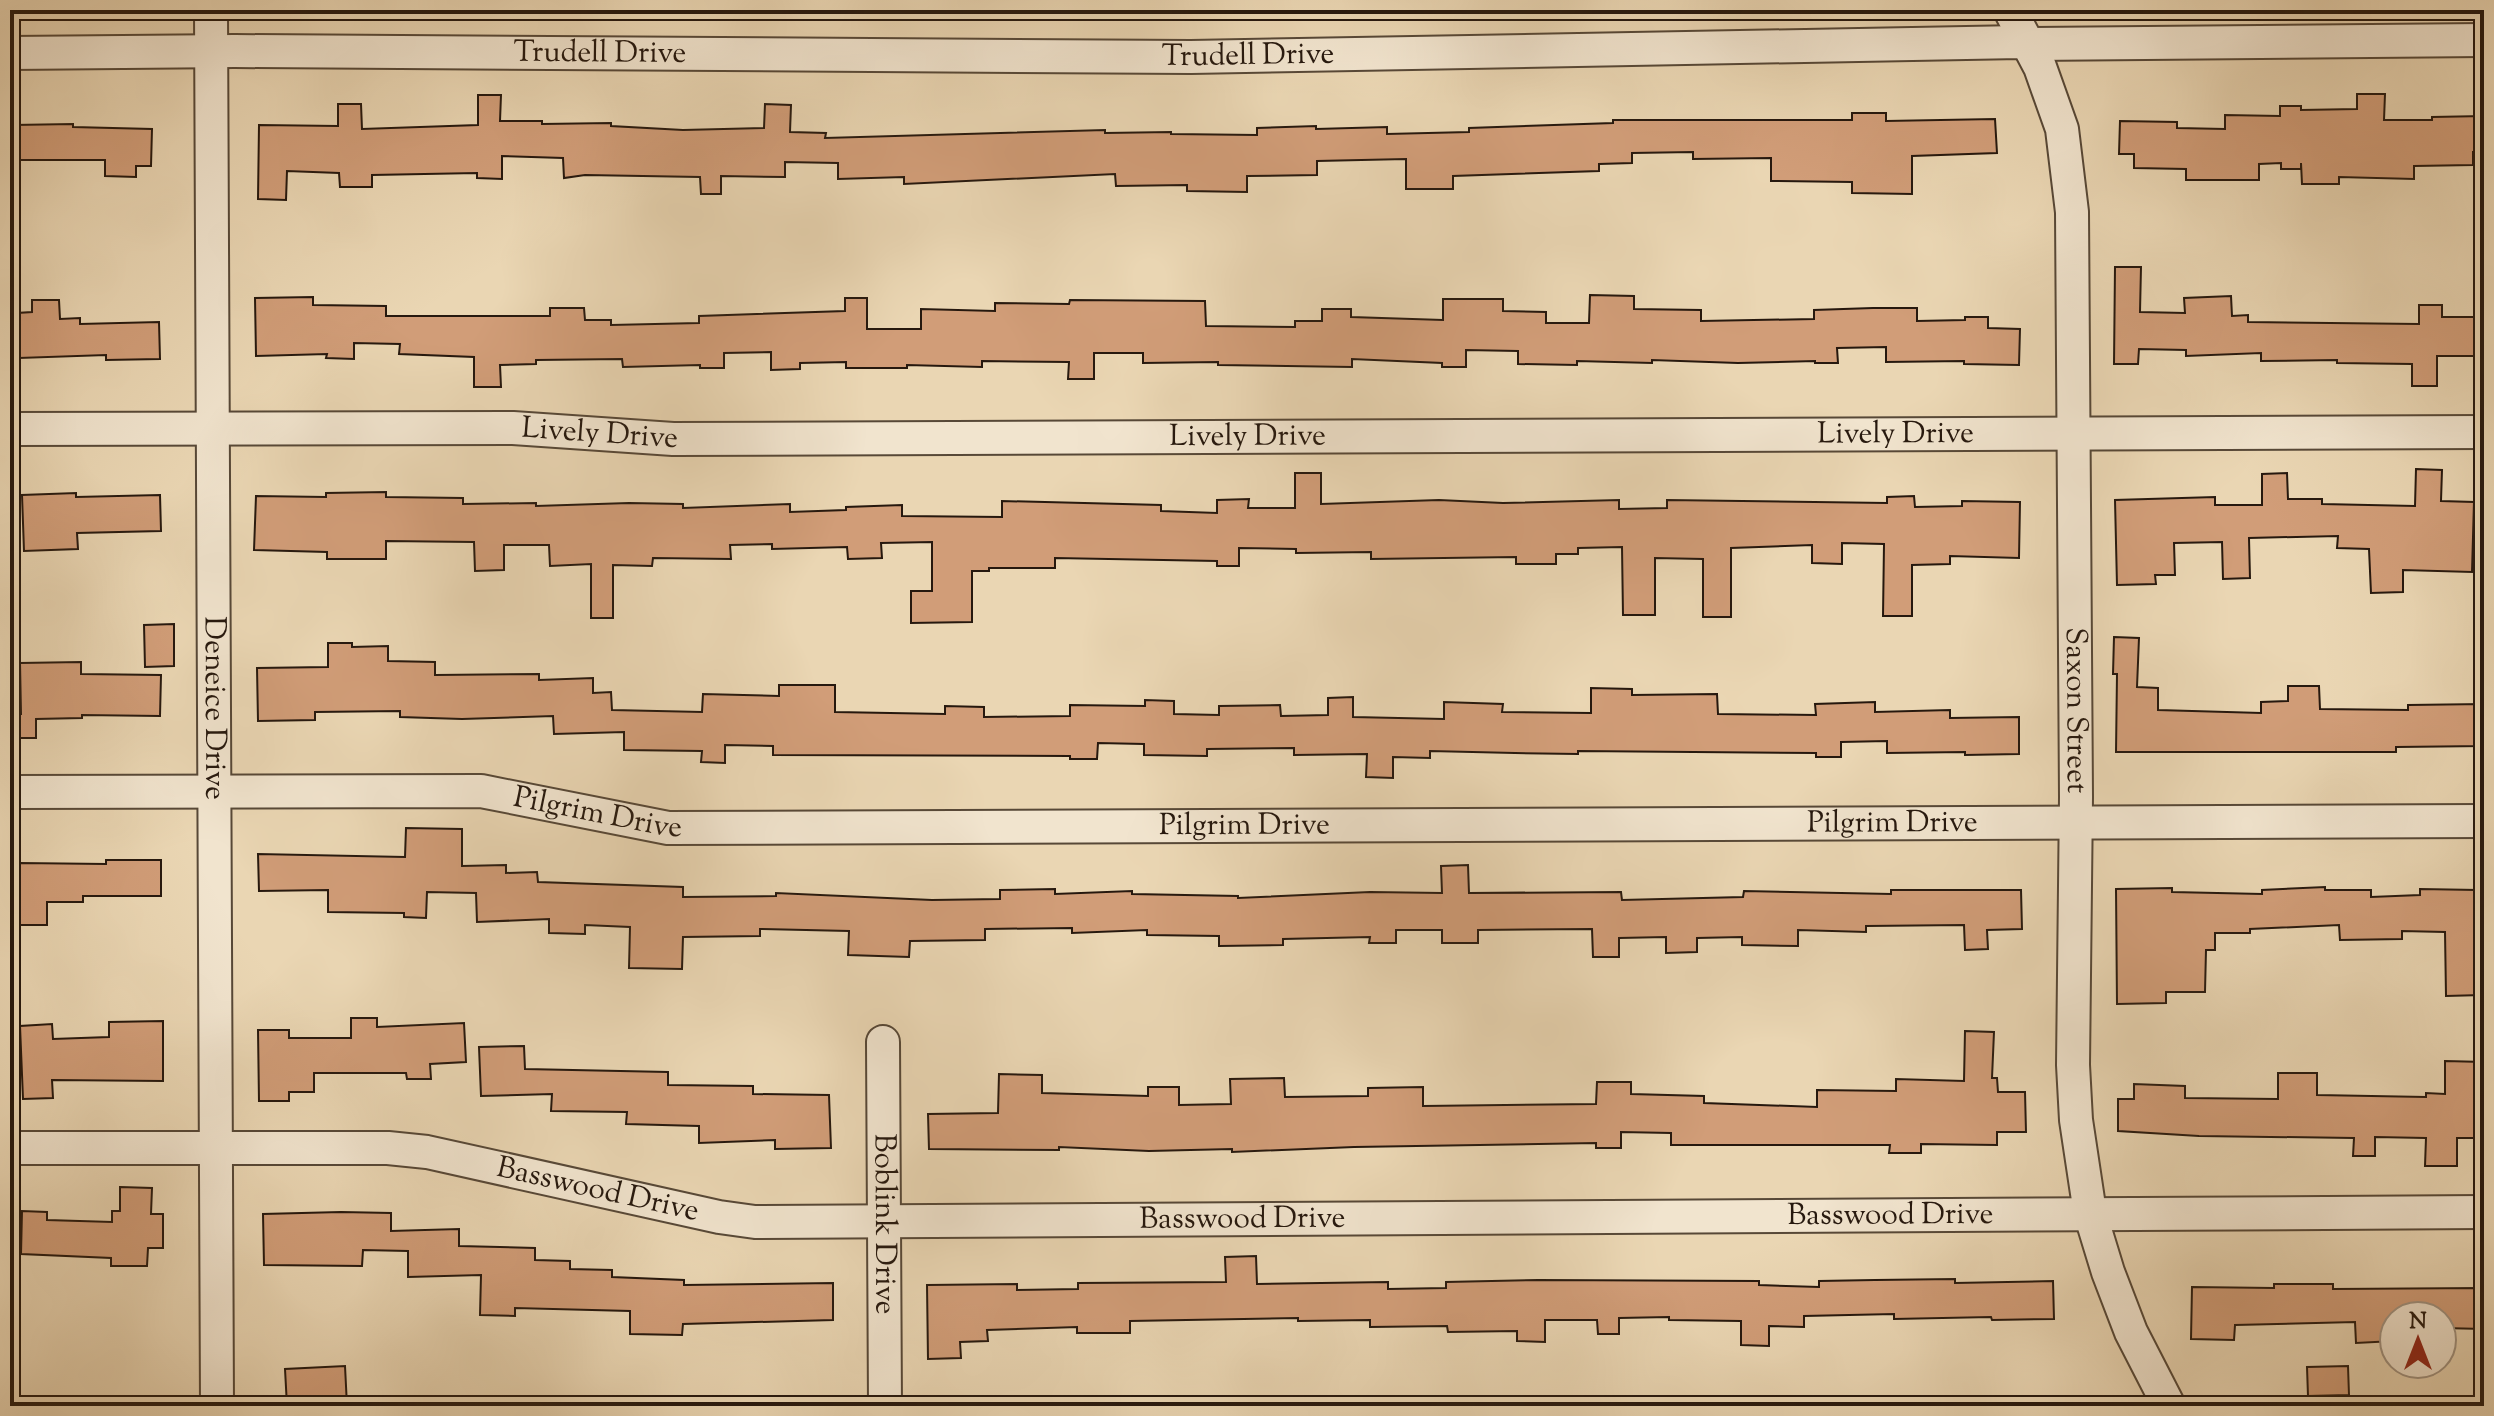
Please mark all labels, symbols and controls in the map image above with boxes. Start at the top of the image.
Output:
street label: Trudell Drive [513,31,687,75]
street label: Trudell Drive [1161,33,1335,79]
street label: Lively Drive [520,407,679,461]
street label: Lively Drive [1817,412,1974,456]
street label: Lively Drive [1169,415,1326,459]
street label: Deneice Drive [192,616,236,800]
street label: Saxon Street [2053,627,2097,793]
street label: Pilgrim Drive [510,776,682,850]
street label: Pilgrim Drive [1807,801,1978,845]
street label: Pilgrim Drive [1159,804,1330,848]
street label: Boblink Drive [862,1133,906,1315]
street label: Basswood Drive [492,1147,703,1233]
street label: Basswood Drive [1787,1193,1994,1238]
street label: Basswood Drive [1139,1197,1346,1241]
north arrow [2378,1300,2458,1380]
text: N [2409,1307,2427,1339]

